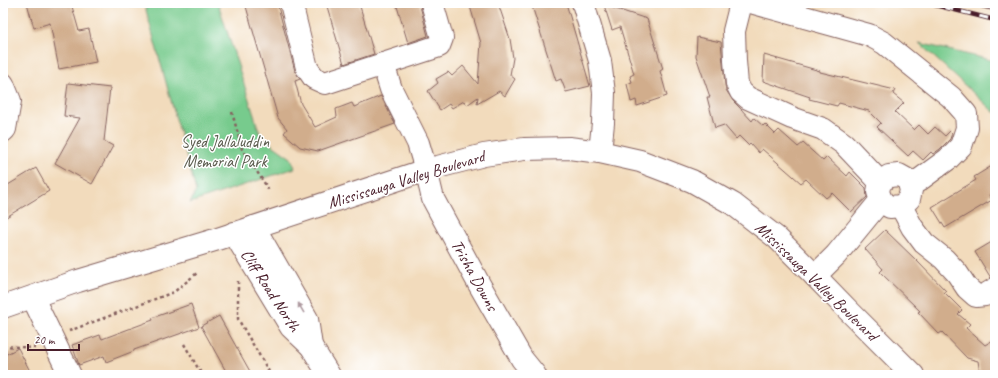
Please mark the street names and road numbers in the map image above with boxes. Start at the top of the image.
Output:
street label: Mississauga Valley Boulevard [325,145,489,213]
street label: Mississauga Valley Boulevard [751,217,884,347]
street label: Trisha Downs [446,236,504,317]
street label: Cliff Road North [236,245,306,336]

